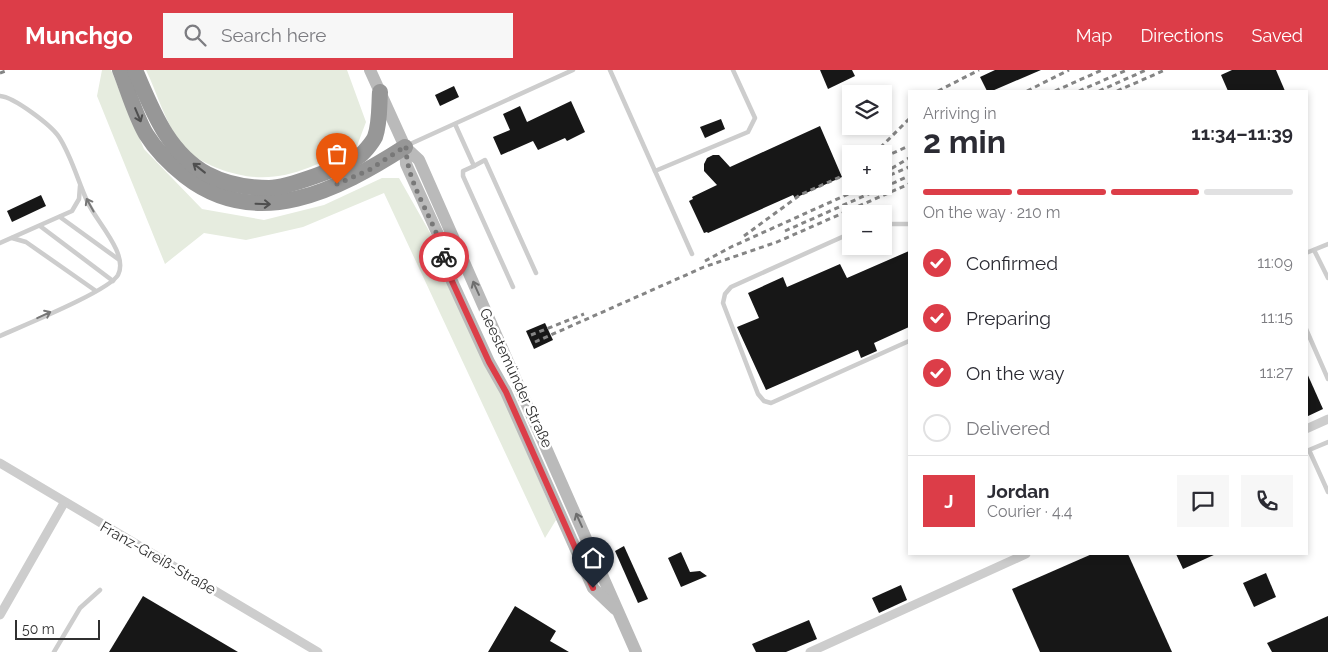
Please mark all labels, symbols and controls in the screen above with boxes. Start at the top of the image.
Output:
search box [163,13,513,58]
text: Munchgo [25,21,133,50]
icon: search [181,21,209,49]
text: Search here [221,24,326,46]
text: Map [1076,25,1112,46]
text: Directions [1140,25,1224,46]
text: Saved [1252,25,1303,46]
map controls [842,85,892,255]
button: layers [842,85,892,135]
text: Arriving in [923,104,997,123]
one-way arrow [134,107,144,122]
text: 11:34–11:39 [1191,122,1293,144]
text: 2 min [923,123,1006,160]
pin [316,133,358,184]
icon: bag [323,140,351,168]
button: + [842,145,892,195]
one-way arrow [193,162,206,173]
one-way arrow [85,198,95,213]
one-way arrow [254,199,270,208]
text: On the way · 210 m [923,203,1061,222]
button: − [842,205,892,255]
courier [419,232,469,282]
icon: bike [430,243,458,271]
icon: check [923,249,951,277]
text: Confirmed [966,252,1058,274]
text: 11:09 [1257,253,1293,272]
one-way arrow [470,281,480,296]
icon: check [923,304,951,332]
street label: Geestemünder Straße [476,305,556,451]
text: Preparing [966,307,1051,329]
text: 11:15 [1261,308,1293,327]
one-way arrow [36,310,51,320]
icon: check [923,359,951,387]
text: On the way [966,362,1065,384]
text: 11:27 [1259,363,1293,382]
text: Delivered [966,417,1050,439]
button: chat [1177,475,1229,527]
button: phone [1241,475,1293,527]
text: Jordan [987,480,1050,502]
text: J [944,490,954,512]
text: Courier · 4.4 [987,502,1072,521]
one-way arrow [573,513,583,528]
street label: Franz-Greiß-Straße [97,518,219,599]
pin [572,537,614,588]
icon: home [579,544,607,572]
scale bar [15,617,100,640]
text: 50 m [22,621,55,637]

